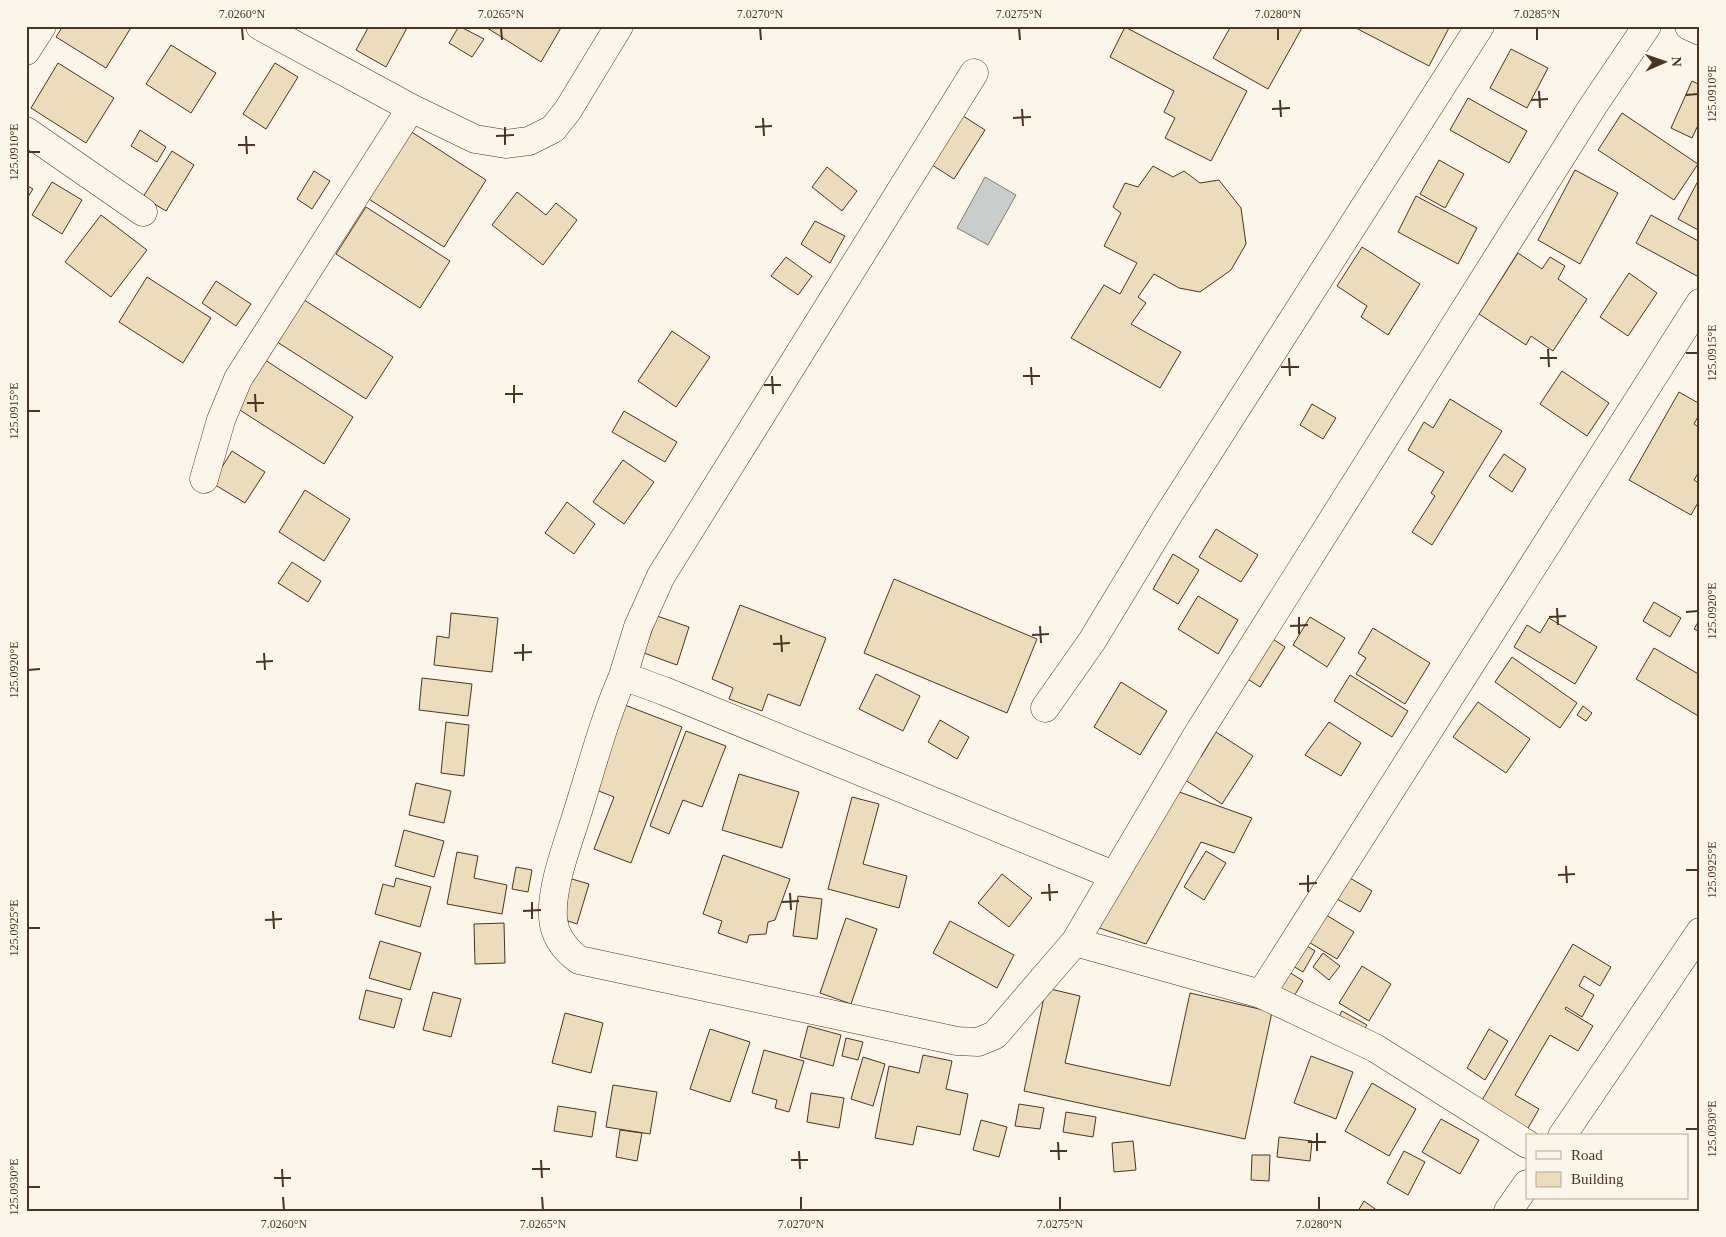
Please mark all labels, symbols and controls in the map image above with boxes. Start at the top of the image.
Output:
text: 7.0260°N [219,7,266,21]
text: 7.0265°N [478,7,525,21]
text: 7.0270°N [737,7,784,21]
text: 7.0275°N [996,7,1043,21]
text: 7.0280°N [1255,7,1302,21]
text: 7.0285°N [1514,7,1561,21]
north arrow [1638,38,1688,88]
text: N [1669,56,1684,67]
text: 125.0910°E [1705,65,1719,123]
text: 125.0910°E [7,123,21,181]
text: 125.0915°E [1705,324,1719,382]
text: 125.0915°E [7,382,21,440]
text: 125.0920°E [1705,582,1719,640]
text: 125.0920°E [7,641,21,699]
text: 125.0925°E [1705,841,1719,899]
text: 125.0925°E [7,899,21,957]
text: 125.0930°E [1705,1100,1719,1158]
legend [1526,1134,1688,1200]
text: Road [1571,1147,1603,1163]
text: 125.0930°E [7,1158,21,1216]
text: Building [1571,1171,1624,1187]
text: 7.0260°N [261,1217,308,1231]
text: 7.0265°N [520,1217,567,1231]
text: 7.0270°N [778,1217,825,1231]
text: 7.0275°N [1037,1217,1084,1231]
text: 7.0280°N [1296,1217,1343,1231]

